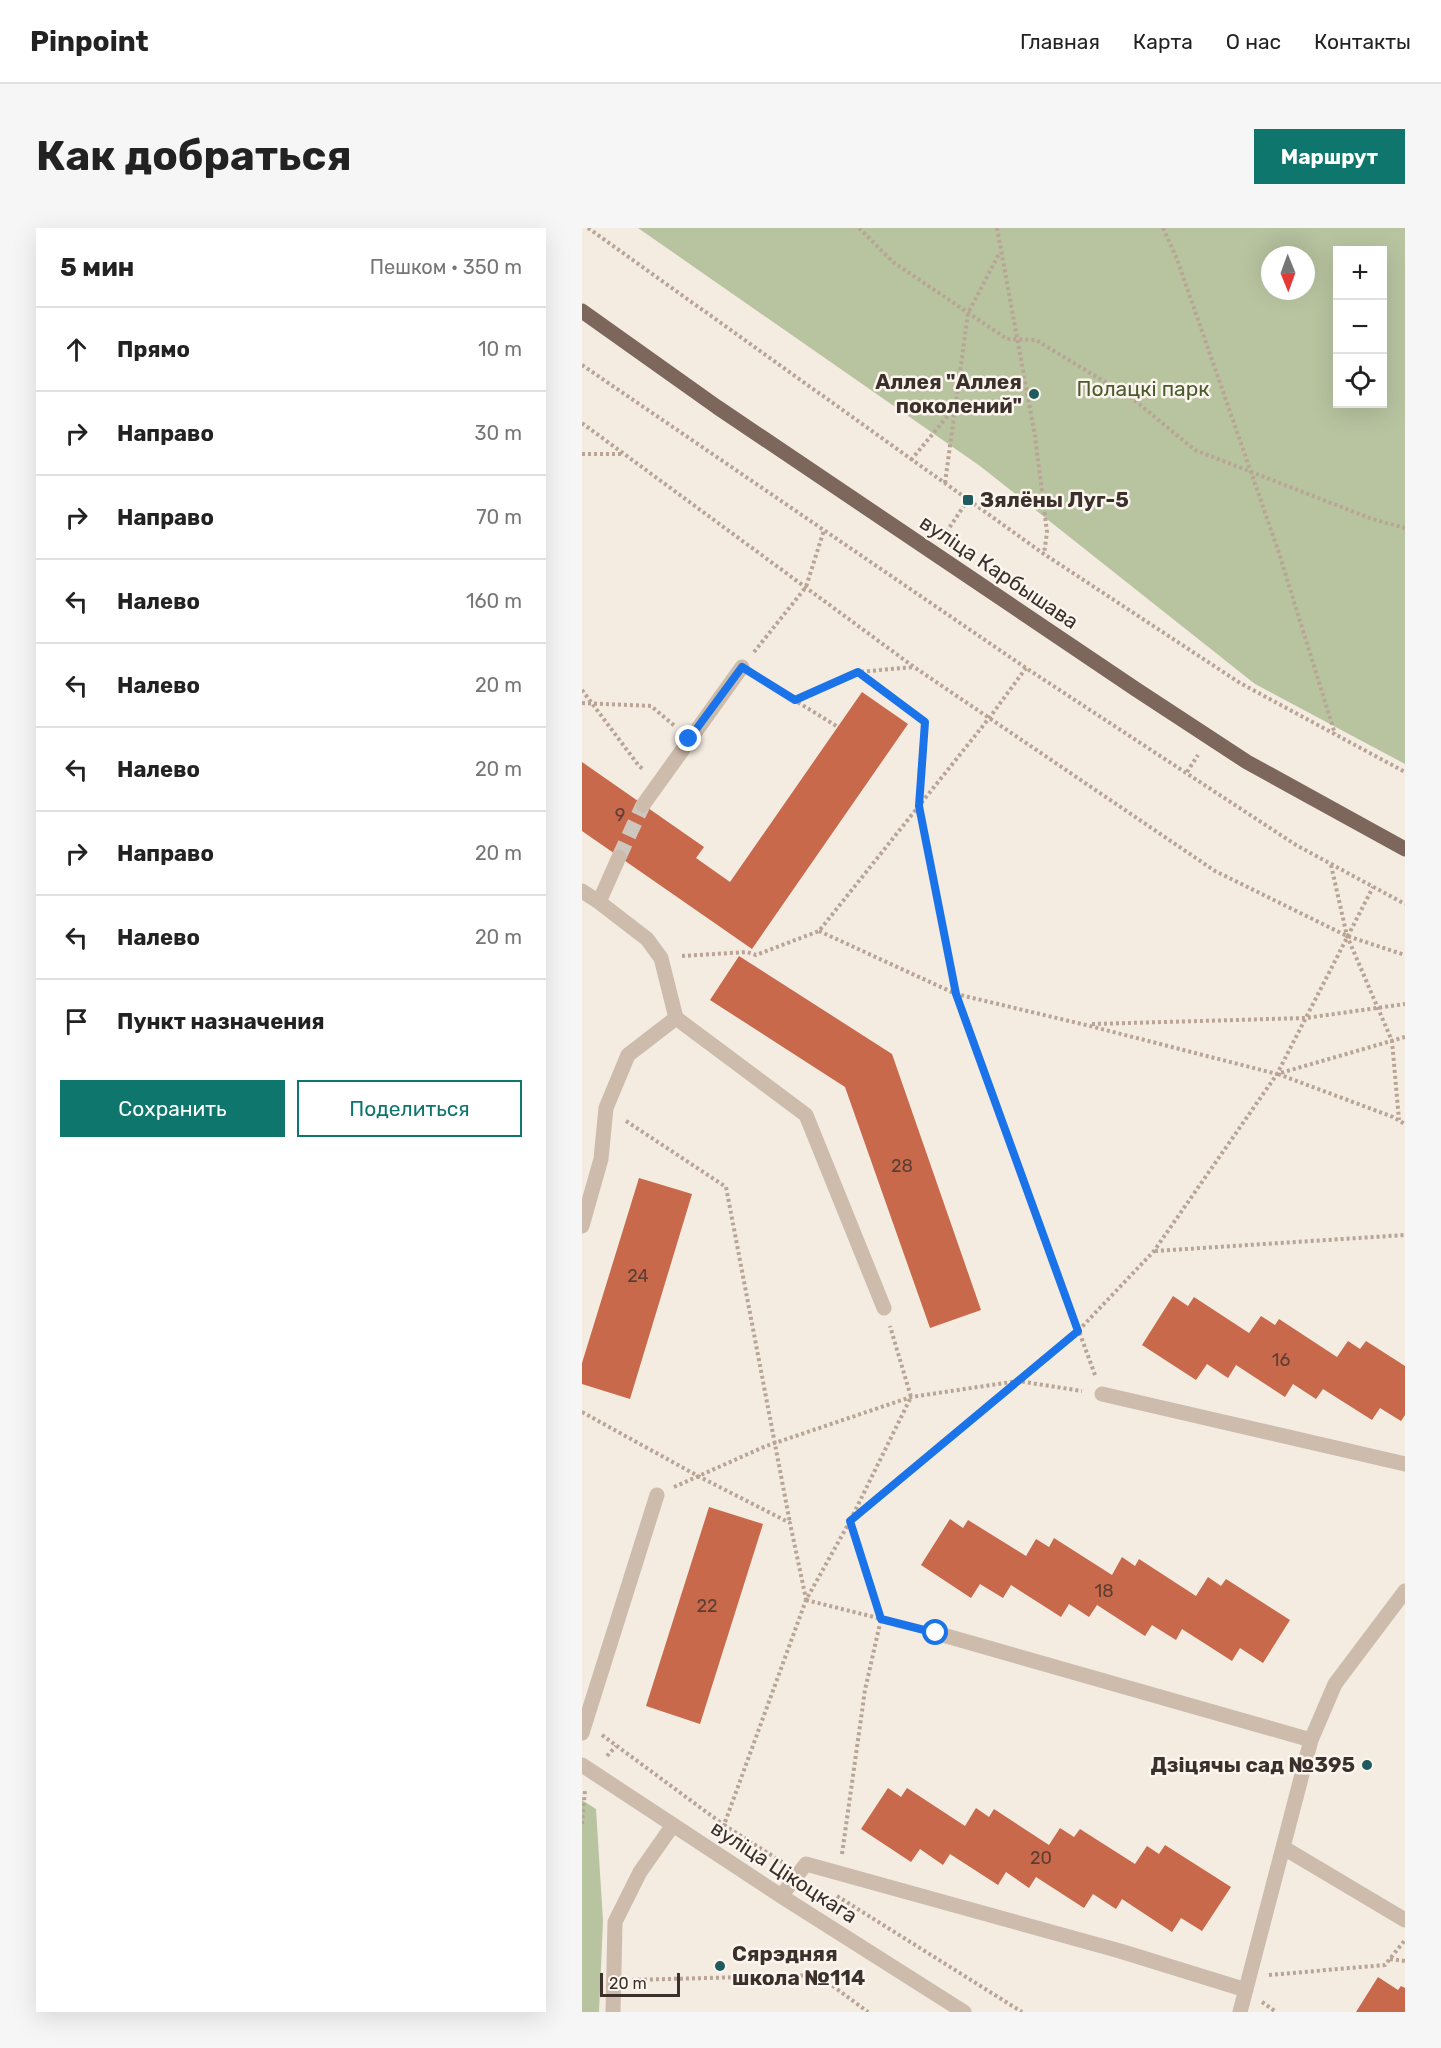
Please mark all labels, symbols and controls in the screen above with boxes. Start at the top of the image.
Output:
text: Pinpoint [30,25,149,58]
text: Главная [1020,29,1100,54]
text: Карта [1133,29,1193,54]
text: О нас [1226,29,1281,54]
text: Контакты [1314,29,1411,54]
button: Маршрут [1254,129,1405,184]
text: Как добраться [36,131,352,181]
north arrow [1261,246,1315,300]
map controls [1333,246,1387,408]
button: + [1333,246,1387,300]
text: 5 мин [60,252,134,283]
text: Пешком · 350 m [370,255,522,279]
button: − [1333,300,1387,354]
icon: ahead [60,333,93,366]
text: Прямо [117,336,190,363]
text: 10 m [478,337,522,361]
button: locate [1333,354,1387,408]
place label: Аллея "Аллея поколений" [875,369,1022,418]
park label: Полацкі парк [1077,376,1209,401]
marker: Аллея "Аллея поколений" [1027,387,1041,401]
icon: right [60,417,93,450]
text: Направо [117,420,214,447]
text: 30 m [475,421,522,445]
place label: Зялёны Луг-5 [980,487,1129,512]
marker: Зялёны Луг-5 [961,493,975,507]
icon: right [60,501,93,534]
text: Направо [117,504,214,531]
text: 70 m [476,505,522,529]
street label: вуліца Карбышава [915,509,1083,634]
icon: left [60,585,93,618]
text: Налево [117,588,200,615]
text: 160 m [466,589,522,613]
icon: left [60,669,93,702]
text: Налево [117,672,200,699]
text: 20 m [475,673,522,697]
route end [675,725,701,751]
icon: left [60,753,93,786]
text: Налево [117,756,200,783]
text: 20 m [475,757,522,781]
house number: 9 [615,804,625,826]
icon: right [60,837,93,870]
text: Направо [117,840,214,867]
text: 20 m [475,841,522,865]
icon: left [60,921,93,954]
text: Налево [117,924,200,951]
text: 20 m [475,925,522,949]
icon: arrive [60,1005,93,1038]
text: Пункт назначения [117,1008,325,1035]
button: Сохранить [60,1080,285,1137]
button: Поделиться [297,1080,522,1137]
house number: 28 [891,1155,913,1177]
house number: 24 [627,1265,649,1287]
house number: 16 [1272,1349,1290,1371]
house number: 18 [1094,1580,1114,1602]
house number: 22 [696,1595,718,1617]
route start [922,1619,948,1645]
place label: Дзіцячы сад №395 [1150,1752,1355,1777]
marker: Дзіцячы сад №395 [1360,1758,1374,1772]
street label: вуліца Цікоцкага [706,1815,862,1928]
house number: 20 [1030,1847,1052,1869]
place label: Сярэдняя школа №114 [732,1941,865,1990]
marker: Сярэдняя школа №114 [713,1959,727,1973]
scale bar [600,1970,680,1998]
text: 20 m [609,1974,647,1993]

